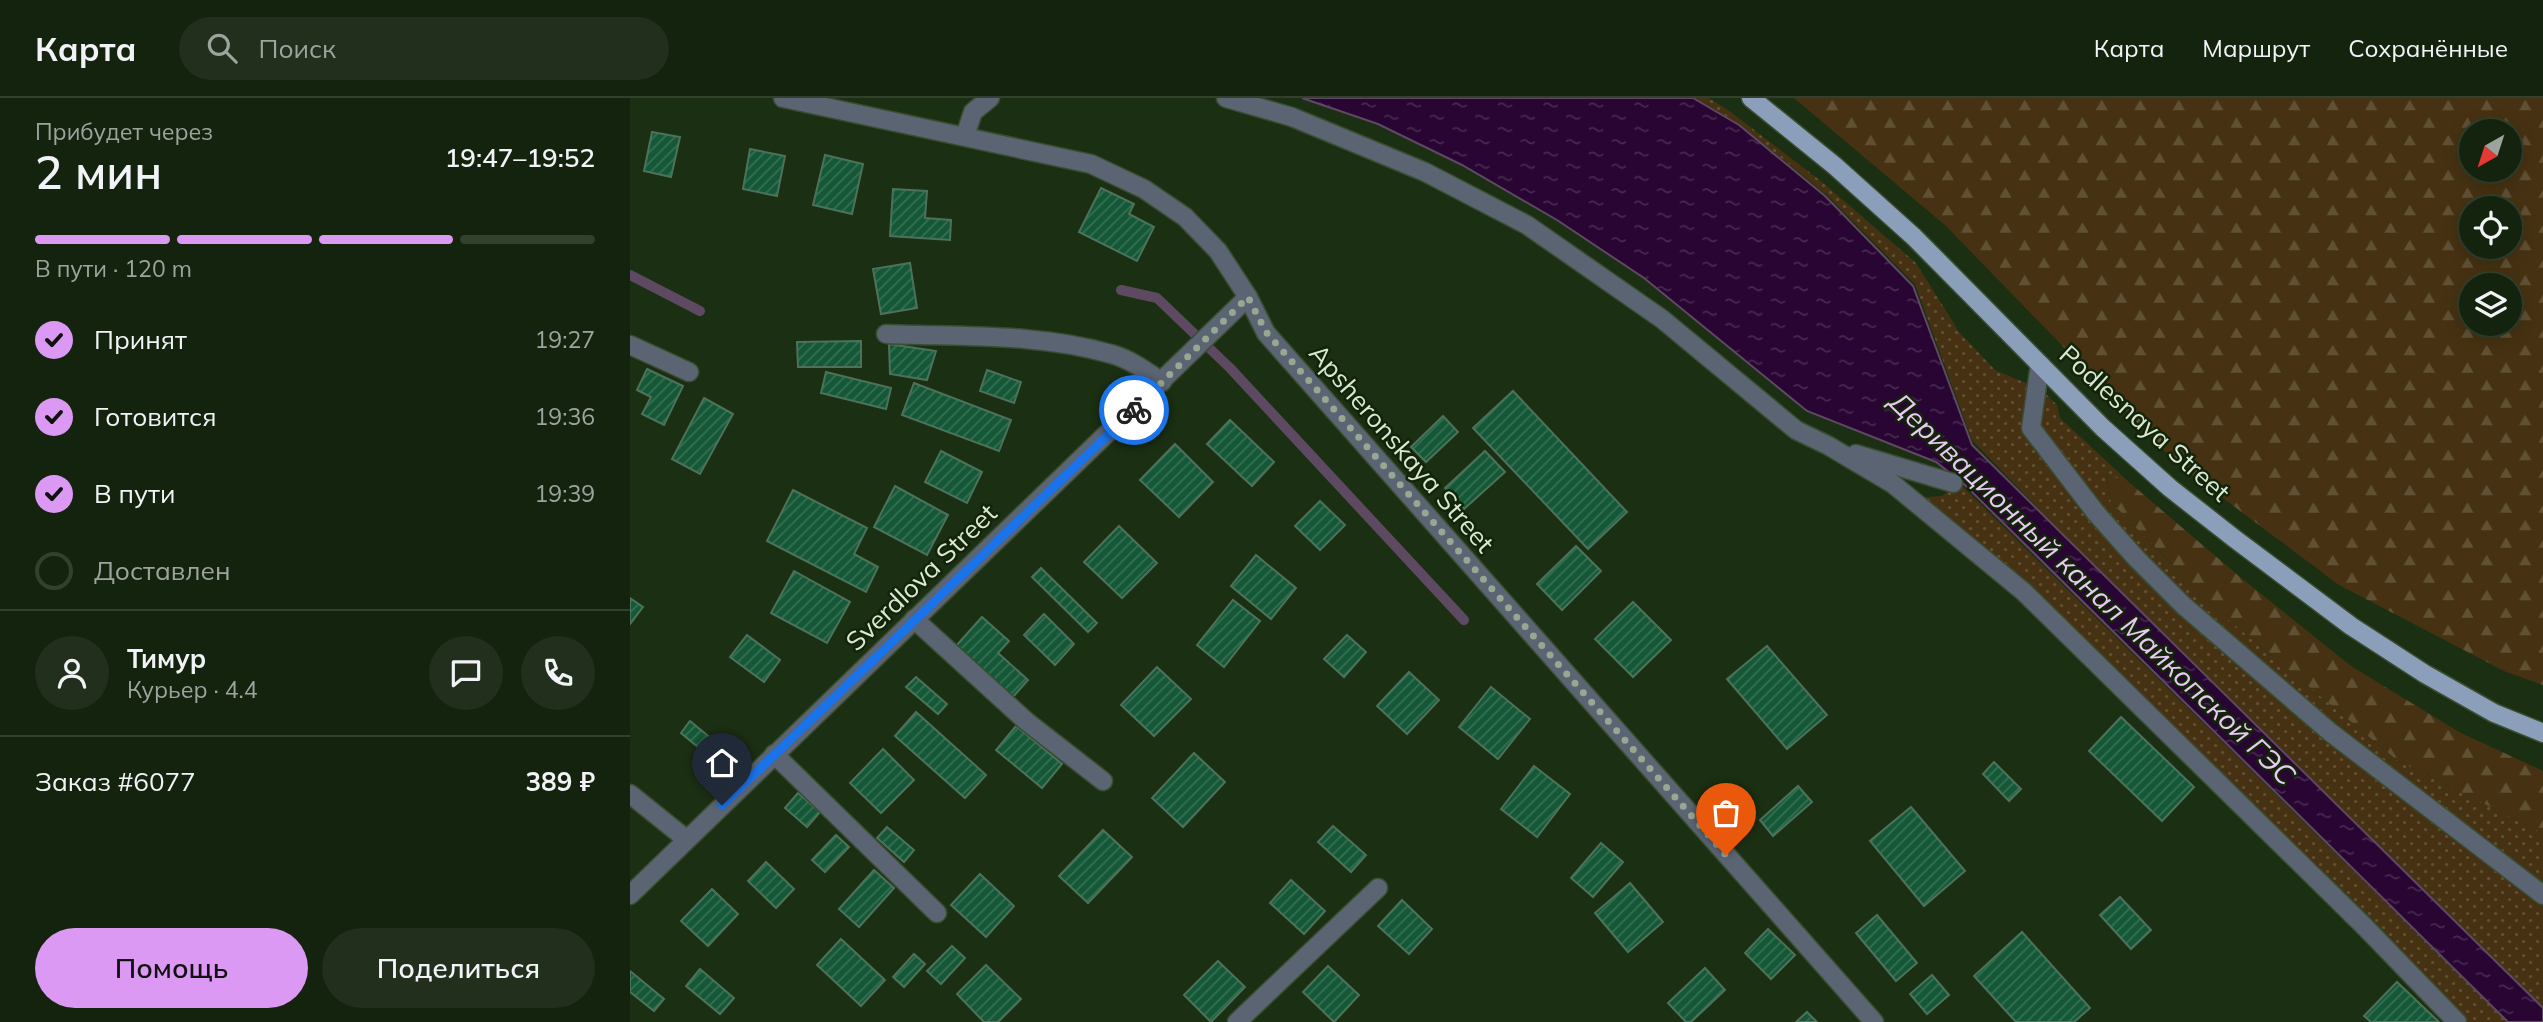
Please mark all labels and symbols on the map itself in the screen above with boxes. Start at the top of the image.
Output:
north arrow [2459,119,2522,182]
street label: Apsheronskaya Street [1302,337,1502,559]
street label: Podlesnaya Street [2053,338,2237,508]
courier [1099,375,1169,445]
water label: Деривационный канал Майкопской ГЭС [1881,382,2304,793]
street label: Sverdlova Street [839,497,1003,657]
pin [692,733,752,805]
pin [1696,783,1756,855]

